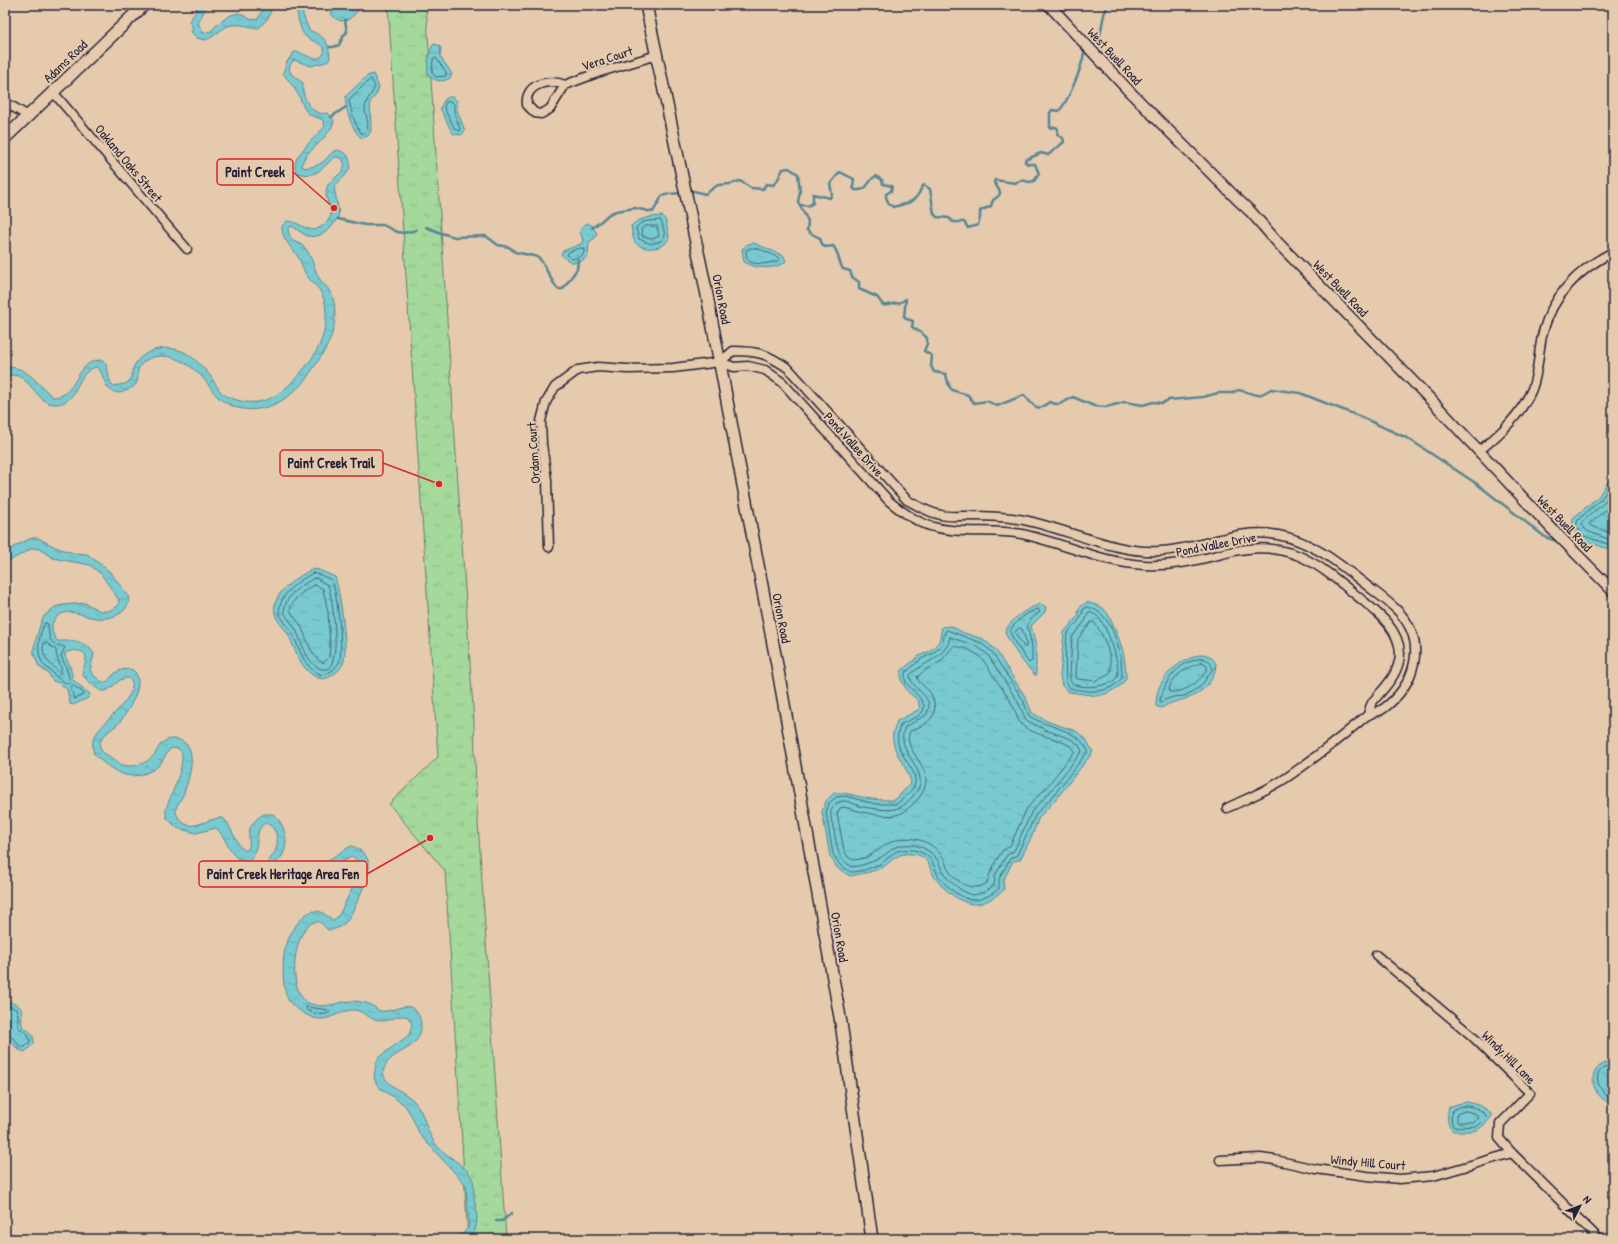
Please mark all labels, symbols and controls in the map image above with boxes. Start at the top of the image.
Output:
street label: West Buell Road [1084,23,1146,89]
street label: Adams Road [39,36,91,86]
street label: Vera Court [579,41,635,75]
street label: Oakland Oaks Street [91,120,167,206]
callout: Paint Creek [217,159,293,185]
text: Paint Creek [225,162,285,181]
street label: West Buell Road [1309,256,1373,320]
street label: Orion Road [708,272,736,326]
street label: Pond Vallee Drive [820,408,888,480]
street label: Ordam Court [522,421,544,484]
callout: Paint Creek Trail [280,450,383,476]
text: Paint Creek Trail [287,453,375,472]
street label: West Buell Road [1533,491,1597,555]
street label: Pond Vallee Drive [1174,527,1258,561]
street label: Orion Road [768,591,796,645]
callout: Paint Creek Heritage Area Fen [199,861,367,887]
text: Paint Creek Heritage Area Fen [207,864,359,885]
street label: Orion Road [827,911,853,963]
street label: Windy Hill Lane [1478,1026,1540,1088]
street label: Windy Hill Court [1330,1150,1407,1174]
north arrow [1560,1186,1600,1226]
text: N [1580,1192,1595,1206]

